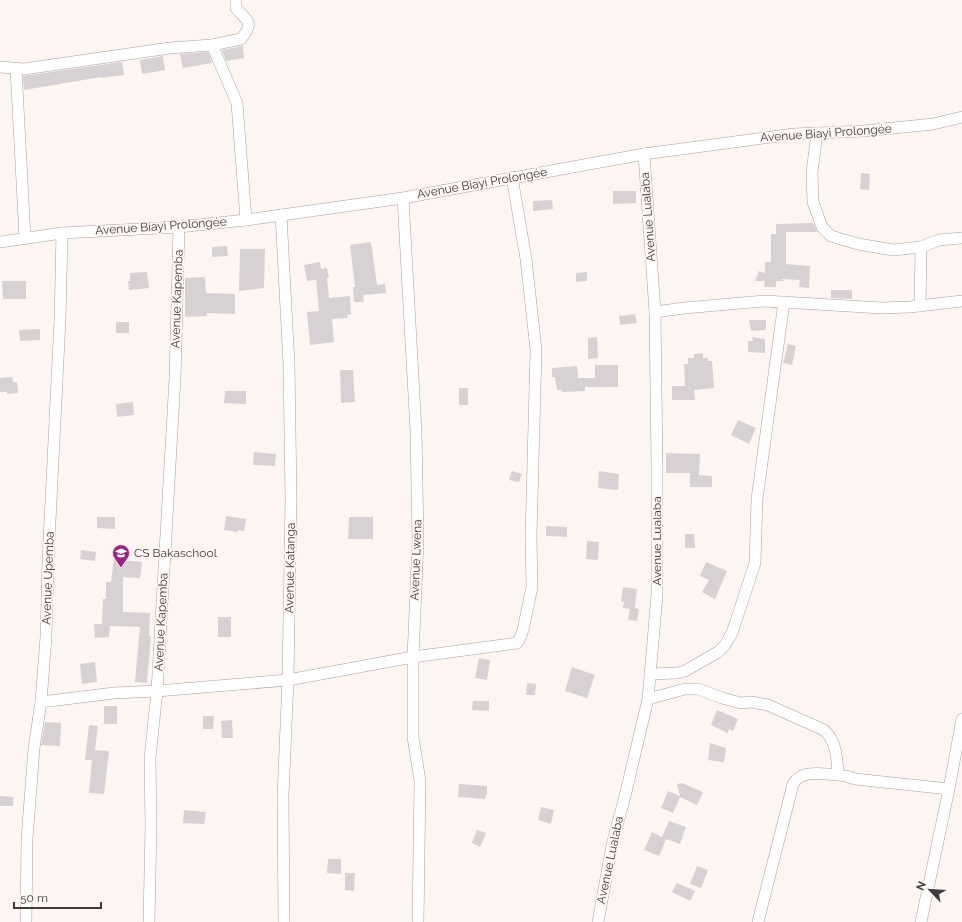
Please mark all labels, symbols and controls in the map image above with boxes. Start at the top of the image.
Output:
street label: Avenue Biayi Prolongée [760,121,892,145]
street label: Avenue Biayi Prolongée [416,165,548,201]
street label: Avenue Lualaba [638,172,658,262]
street label: Avenue Biayi Prolongée [95,214,227,238]
street label: Avenue Kapemba [168,249,186,349]
street label: Avenue Lualaba [650,496,664,586]
street label: Avenue Lwena [408,519,424,601]
street label: Avenue Katanga [282,522,298,614]
street label: Avenue Upemba [39,531,57,625]
school or university icon: CS Bakaschool [111,543,131,568]
place label: CS Bakaschool [134,546,218,560]
street label: Avenue Kapemba [151,572,171,672]
street label: Avenue Lualaba [594,815,626,905]
north arrow [910,870,950,910]
text: N [914,879,929,893]
scale bar [14,884,101,910]
text: 50 m [20,891,48,905]

